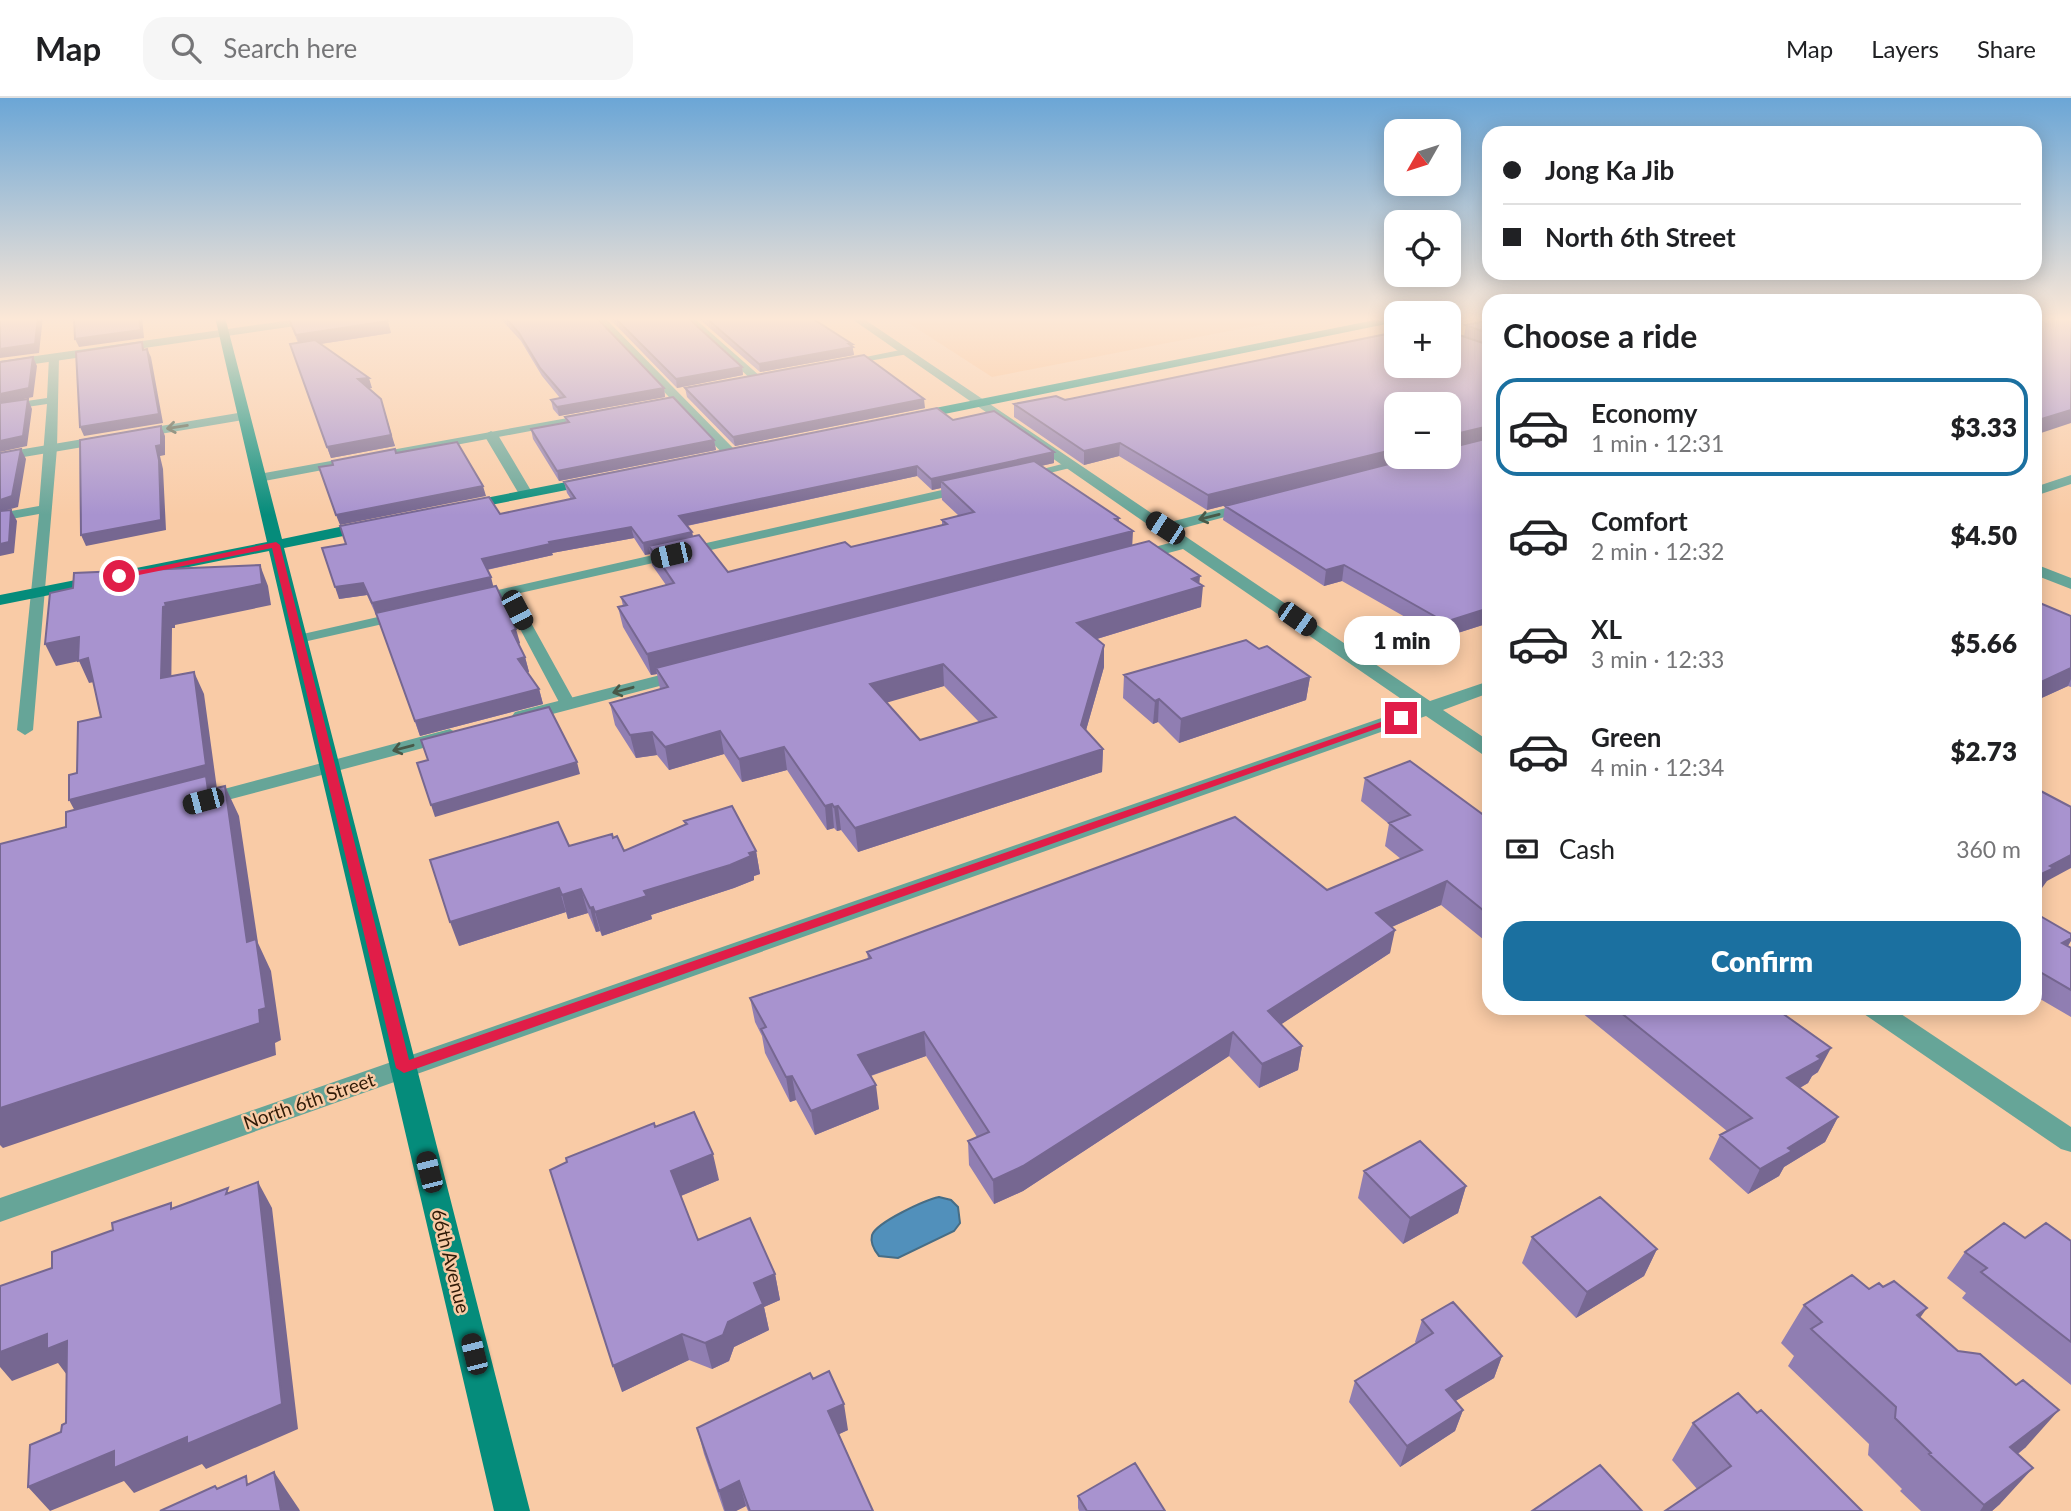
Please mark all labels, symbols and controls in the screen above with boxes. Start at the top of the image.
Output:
search box [143,17,633,80]
text: Map [35,28,101,68]
icon: search [167,29,205,67]
text: Search here [223,32,357,64]
text: Map [1786,34,1833,63]
text: Layers [1871,34,1939,63]
text: Share [1977,34,2036,63]
north arrow [1384,119,1461,196]
map controls [1384,119,1461,469]
text: Jong Ka Jib [1545,154,1674,186]
button: locate [1384,210,1461,287]
text: North 6th Street [1545,221,1736,253]
button: + [1384,301,1461,378]
text: Choose a ride [1503,316,1697,355]
button: − [1384,392,1461,469]
icon: car [1507,396,1570,459]
text: Economy [1591,397,1697,429]
text: $3.33 [1950,411,2017,443]
one-way arrow [166,421,189,434]
text: 1 min · 12:31 [1591,429,1724,457]
icon: car [1507,504,1570,567]
text: Comfort [1591,505,1688,537]
car [1142,508,1189,548]
one-way arrow [1199,511,1221,524]
text: $4.50 [1950,519,2017,551]
text: 2 min · 12:32 [1591,537,1724,565]
car [649,540,694,570]
route start [103,560,135,592]
car [498,587,537,633]
car [1274,598,1321,640]
icon: car [1507,612,1570,675]
text: XL [1591,613,1622,645]
callout: 1 min [1343,616,1459,666]
text: 1 min [1373,626,1431,654]
text: $5.66 [1950,627,2017,659]
text: 3 min · 12:33 [1591,645,1724,673]
one-way arrow [612,684,635,697]
route end [1385,702,1417,734]
icon: car [1507,720,1570,783]
text: Green [1591,721,1661,753]
text: $2.73 [1950,735,2017,767]
one-way arrow [392,742,414,755]
text: 4 min · 12:34 [1591,753,1724,781]
car [180,785,227,817]
icon: cash [1503,830,1541,868]
text: Cash [1559,833,1615,865]
text: 360 m [1956,835,2021,863]
button: Confirm [1503,921,2021,1001]
street label: North 6th Street [240,1067,378,1134]
car [414,1149,445,1195]
street label: 66th Avenue [427,1206,476,1315]
car [459,1331,490,1377]

